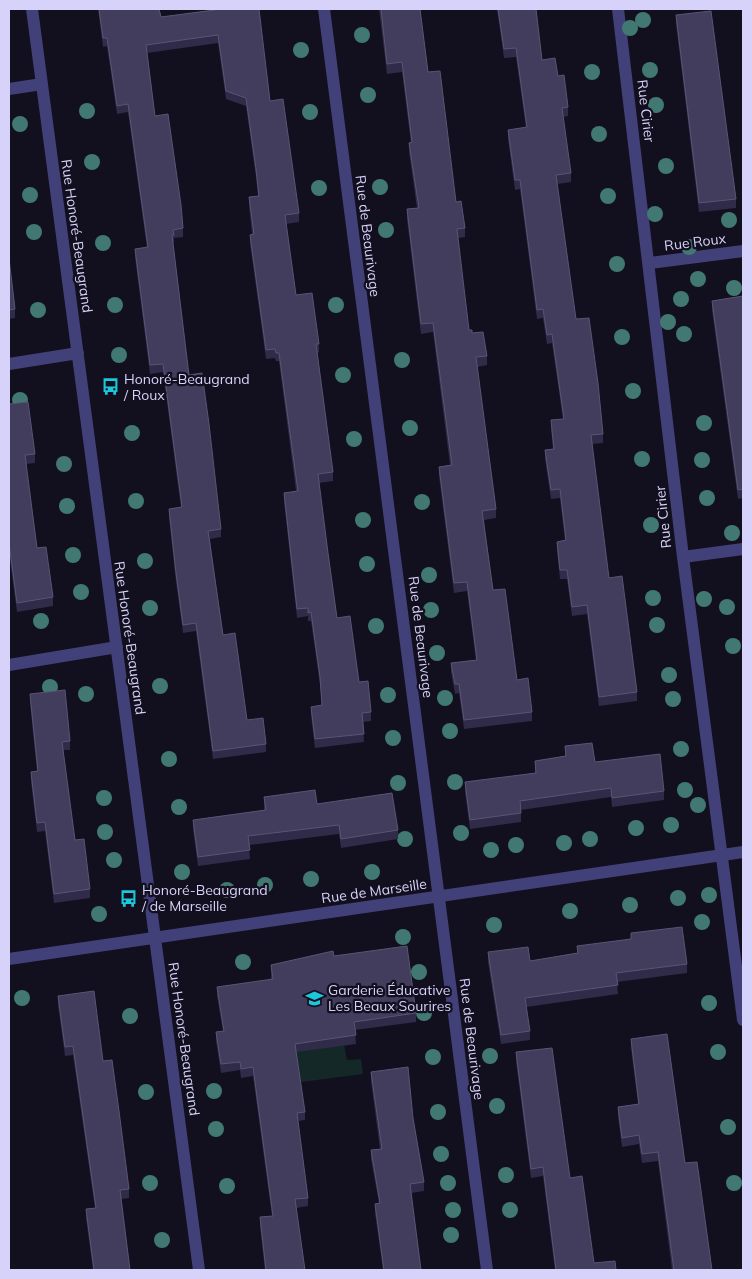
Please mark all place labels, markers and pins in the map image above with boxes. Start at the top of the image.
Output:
place label: Honoré-Beaugrand / Roux [123,370,250,404]
bus stop icon: Honoré-Beaugrand / Roux [100,377,120,397]
place label: Honoré-Beaugrand / de Marseille [141,881,268,915]
bus stop icon: Honoré-Beaugrand / de Marseille [118,888,138,908]
place label: Garderie Éducative Les Beaux Sourires [328,981,451,1015]
school or university icon: Garderie Éducative Les Beaux Sourires [304,988,324,1008]

